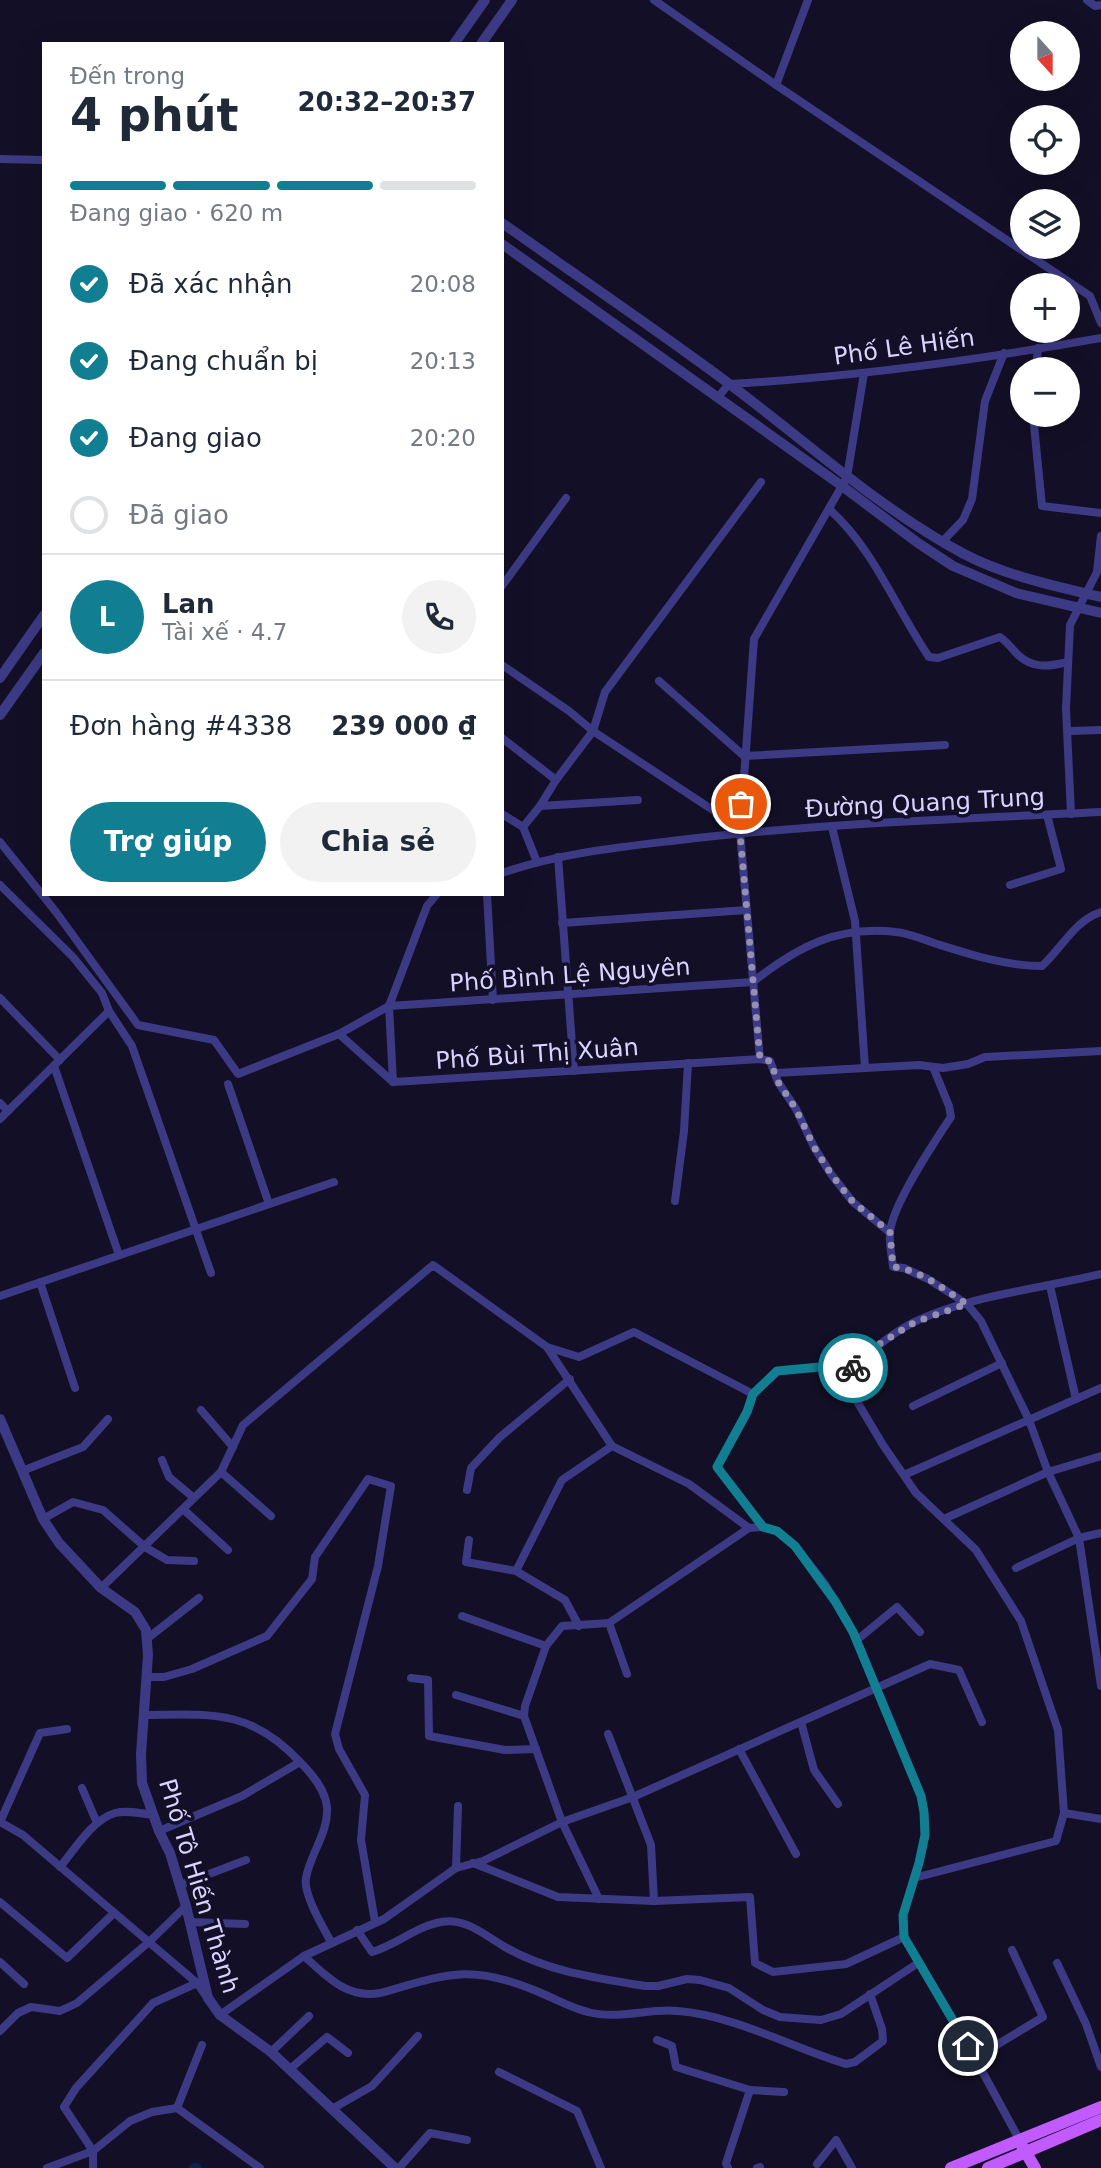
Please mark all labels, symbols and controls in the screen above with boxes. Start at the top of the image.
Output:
north arrow [1010,21,1080,91]
map controls [1010,21,1080,427]
text: Đến trong [70,63,185,89]
text: 20:32–20:37 [297,87,476,117]
text: 4 phút [70,88,238,142]
button: locate [1010,105,1080,175]
button: layers [1010,189,1080,259]
text: Đang giao · 620 m [70,200,283,226]
icon: check [70,265,108,303]
text: Đã xác nhận [129,269,293,299]
text: 20:08 [410,271,476,297]
button: + [1010,273,1080,343]
street label: Phố Lê Hiến [832,323,976,371]
icon: check [70,342,108,380]
text: Đang chuẩn bị [129,346,318,376]
text: 20:13 [410,348,476,374]
button: − [1010,357,1080,427]
icon: check [70,419,108,457]
text: Đang giao [129,423,262,453]
text: 20:20 [410,425,476,451]
text: Đã giao [129,500,229,530]
button: phone [402,580,476,654]
text: Lan [162,589,215,619]
text: L [99,602,115,632]
text: Tài xế · 4.7 [162,619,287,645]
text: Đơn hàng #4338 [70,711,292,741]
text: 239 000 ₫ [331,711,476,741]
pin [711,774,771,834]
street label: Đường Quang Trung [804,783,1046,823]
icon: bag [722,785,760,823]
button: Trợ giúp [70,802,266,882]
button: Chia sẻ [280,802,476,882]
street label: Phố Bình Lệ Nguyên [449,953,691,997]
street label: Phố Bùi Thị Xuân [434,1033,640,1075]
courier [818,1333,888,1403]
icon: bike [834,1349,872,1387]
street label: Phố Tô Hiến Thành [153,1775,245,1997]
pin [938,2016,998,2076]
icon: home [949,2027,987,2065]

